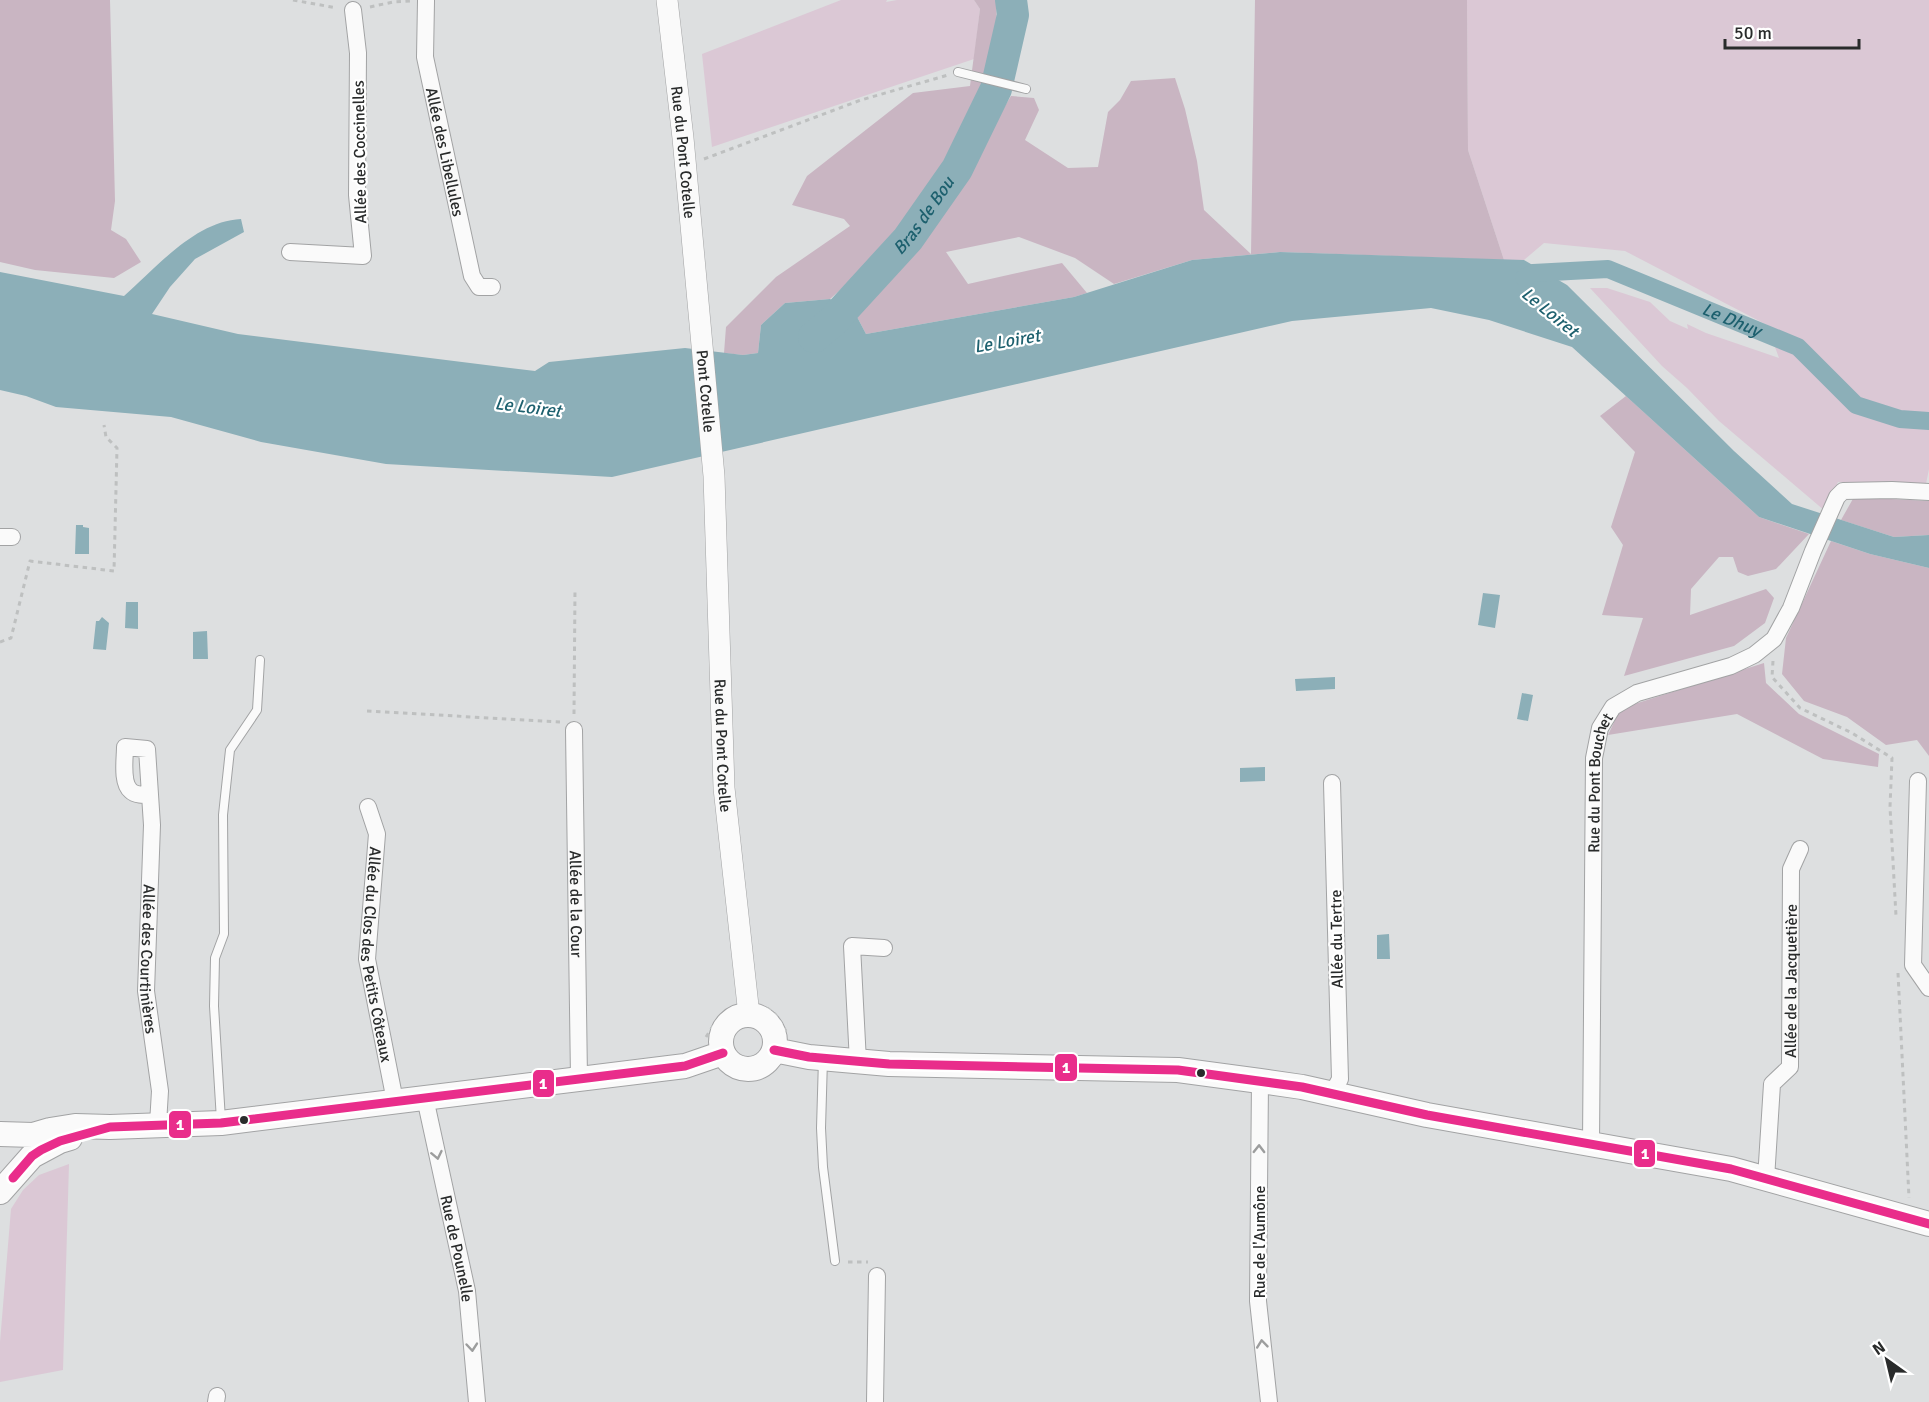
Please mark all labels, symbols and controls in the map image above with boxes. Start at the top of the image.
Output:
scale bar [1725,12,1858,50]
text: 50 m [1734,22,1772,44]
street label: Allée des Coccinelles [349,80,371,224]
street label: Rue du Pont Cotelle [666,85,699,219]
street label: Allée des Libellules [421,86,468,218]
water label: Bras de Bou [888,172,960,259]
water label: Le Loiret [1517,282,1585,343]
water label: Le Dhuy [1699,298,1767,343]
water label: Le Loiret [972,324,1044,358]
street label: Pont Cotelle [691,349,719,433]
water label: Le Loiret [494,392,565,422]
street label: Rue du Pont Cotelle [710,679,736,813]
street label: Rue du Pont Bouchet [1584,709,1618,853]
street label: Allée du Clos des Petits Côteaux [356,846,396,1065]
street label: Allée de la Cour [565,850,586,958]
street label: Allée des Courtinières [135,884,161,1035]
street label: Allée du Tertre [1326,889,1348,989]
street label: Allée de la Jacquetière [1781,904,1802,1058]
line badge: 1 [1054,1053,1078,1082]
text: 1 [1062,1058,1071,1078]
unlabelled marker [1195,1067,1207,1079]
line badge: 1 [532,1069,555,1098]
text: 1 [539,1074,548,1094]
line badge: 1 [168,1110,192,1139]
unlabelled marker [238,1114,250,1126]
text: 1 [176,1115,185,1135]
line badge: 1 [1633,1139,1656,1168]
text: 1 [1641,1144,1650,1164]
one-way arrow [1253,1145,1266,1154]
one-way arrow [430,1150,443,1160]
street label: Rue de l'Aumône [1250,1185,1270,1299]
street label: Rue de Pounelle [435,1193,477,1303]
north arrow [1857,1330,1917,1390]
text: N [1869,1337,1889,1360]
one-way arrow [1256,1339,1269,1348]
one-way arrow [465,1342,478,1351]

